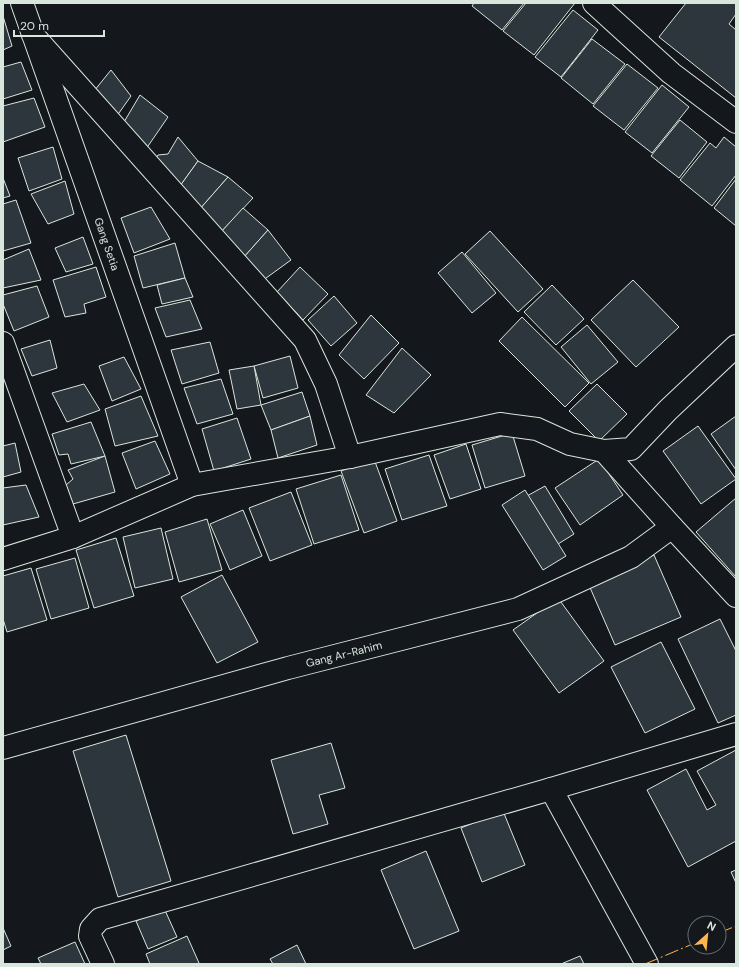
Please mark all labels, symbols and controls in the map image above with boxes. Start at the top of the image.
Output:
scale bar [14,12,104,38]
text: 20 m [20,18,49,34]
street label: Gang Setia [91,216,123,272]
street label: Gang Ar-Rahim [304,638,384,670]
north arrow [687,915,727,955]
text: N [705,918,718,934]

